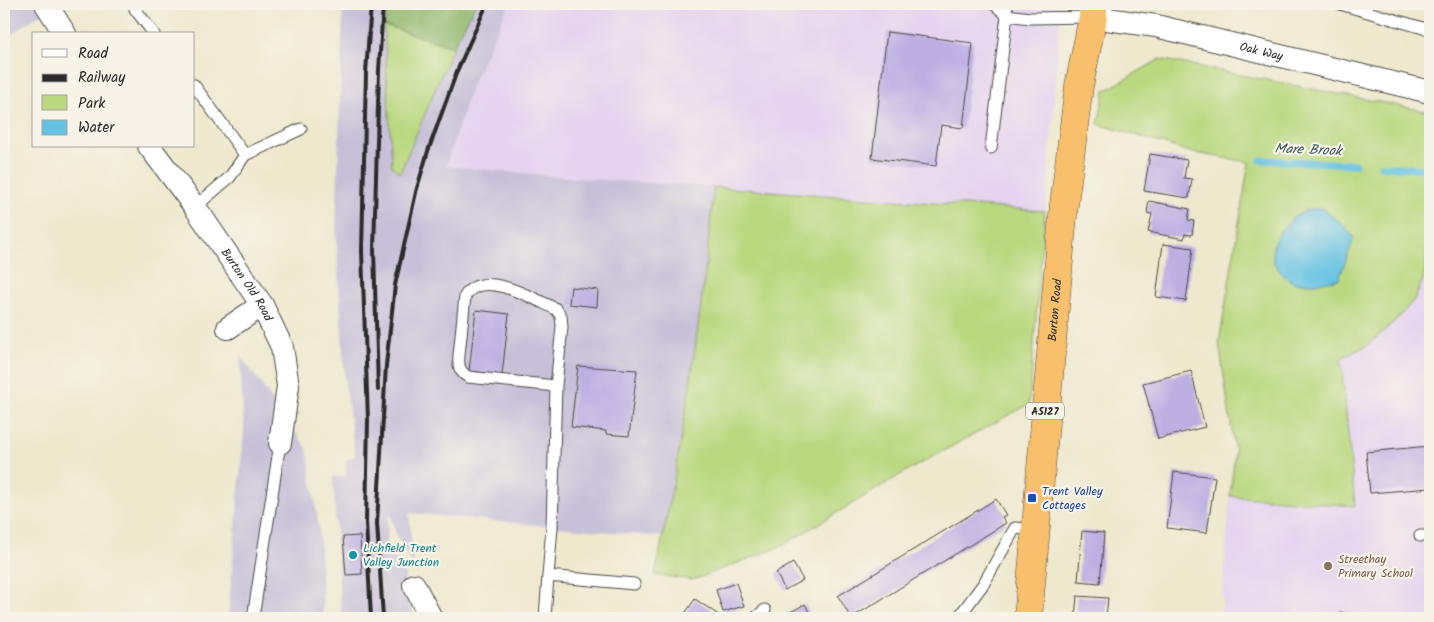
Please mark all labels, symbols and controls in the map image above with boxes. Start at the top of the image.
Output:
legend [32,32,195,148]
street label: Oak Way [1238,37,1285,66]
text: Road [78,42,109,66]
text: Railway [78,66,126,90]
text: Park [78,92,106,116]
text: Water [78,116,115,140]
water label: Mare Brook [1274,138,1344,162]
street label: Burton Old Road [216,245,278,325]
street label: Burton Road [1043,277,1068,342]
road number: A5127 [1026,402,1064,420]
place label: Trent Valley Cottages [1042,482,1103,515]
marker: Trent Valley Cottages [1026,492,1038,504]
place label: Lichfield Trent Valley Junction [363,539,439,572]
marker: Lichfield Trent Valley Junction [347,549,359,561]
place label: Streethay Primary School [1338,550,1413,583]
marker: Streethay Primary School [1322,560,1334,572]

